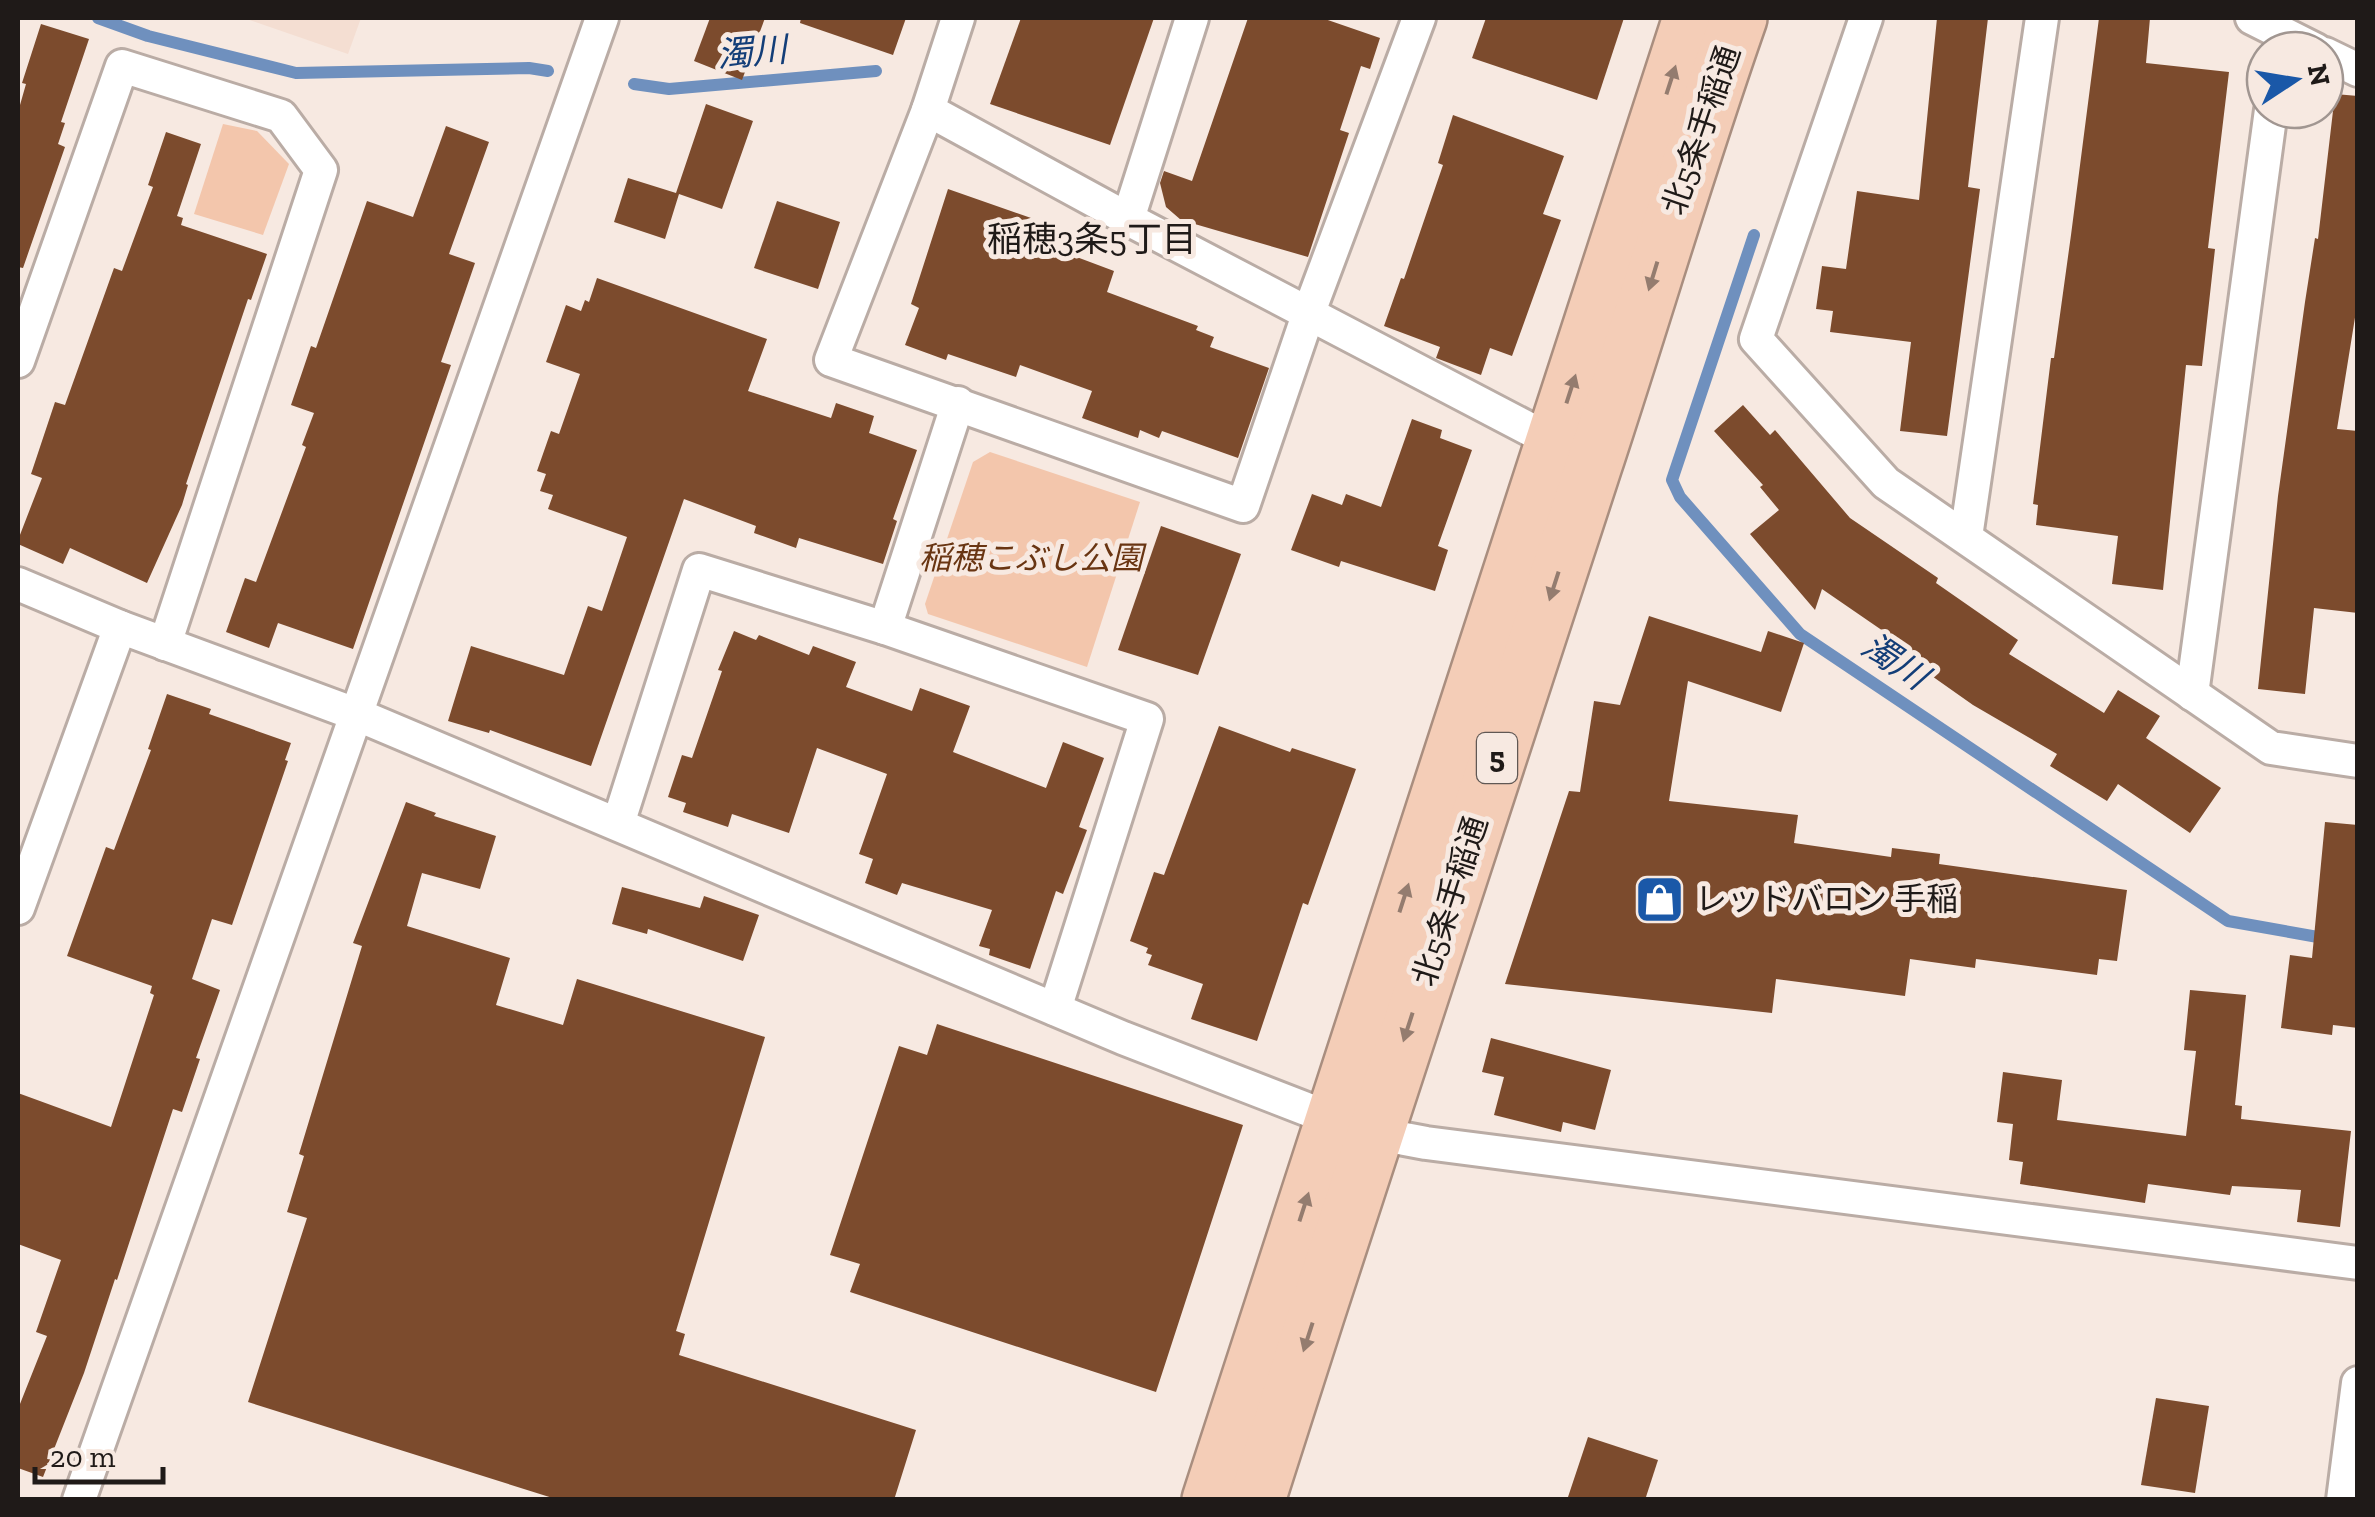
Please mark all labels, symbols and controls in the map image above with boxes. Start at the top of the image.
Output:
water label: 濁川 [715,28,793,76]
north arrow [2245,30,2345,130]
street label: 北5条手稲通 [1654,40,1748,220]
text: N [2301,61,2337,89]
one-way arrow [1664,65,1679,95]
district label: 稲穂3条5丁目 [987,218,1197,260]
one-way arrow [1645,261,1660,292]
one-way arrow [1564,374,1579,404]
park label: 稲穂こぶし公園 [919,539,1147,577]
one-way arrow [1546,571,1561,601]
water label: 濁川 [1854,624,1939,700]
road number: 5 [1477,733,1517,783]
street label: 北5条手稲通 [1405,811,1495,991]
shop icon: レッドバロン 手稲 [1634,873,1686,925]
place label: レッドバロン 手稲 [1695,880,1958,918]
one-way arrow [1398,882,1413,912]
one-way arrow [1400,1013,1415,1043]
one-way arrow [1297,1191,1312,1221]
one-way arrow [1300,1322,1315,1352]
scale bar [35,1422,162,1484]
text: 20 m [50,1439,116,1475]

